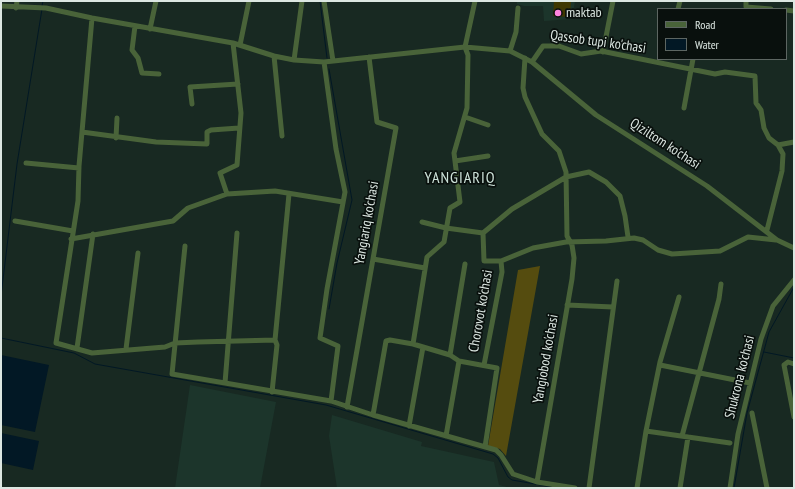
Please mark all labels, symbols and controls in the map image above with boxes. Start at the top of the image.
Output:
place label: maktab [566,5,602,21]
marker: maktab [553,8,563,18]
legend [657,8,787,60]
text: Road [695,17,715,32]
street label: Qassob tupi ko'chasi [549,27,647,57]
text: Water [695,37,719,52]
street label: Qiziltom ko'chasi [627,115,703,173]
district label: YANGIARIQ [425,168,495,188]
street label: Yangiariq ko'chasi [351,180,383,266]
street label: Chorovot ko'chasi [465,269,497,353]
street label: Yangiobod ko'chasi [530,313,562,405]
street label: Shukrona ko'chasi [722,334,758,420]

